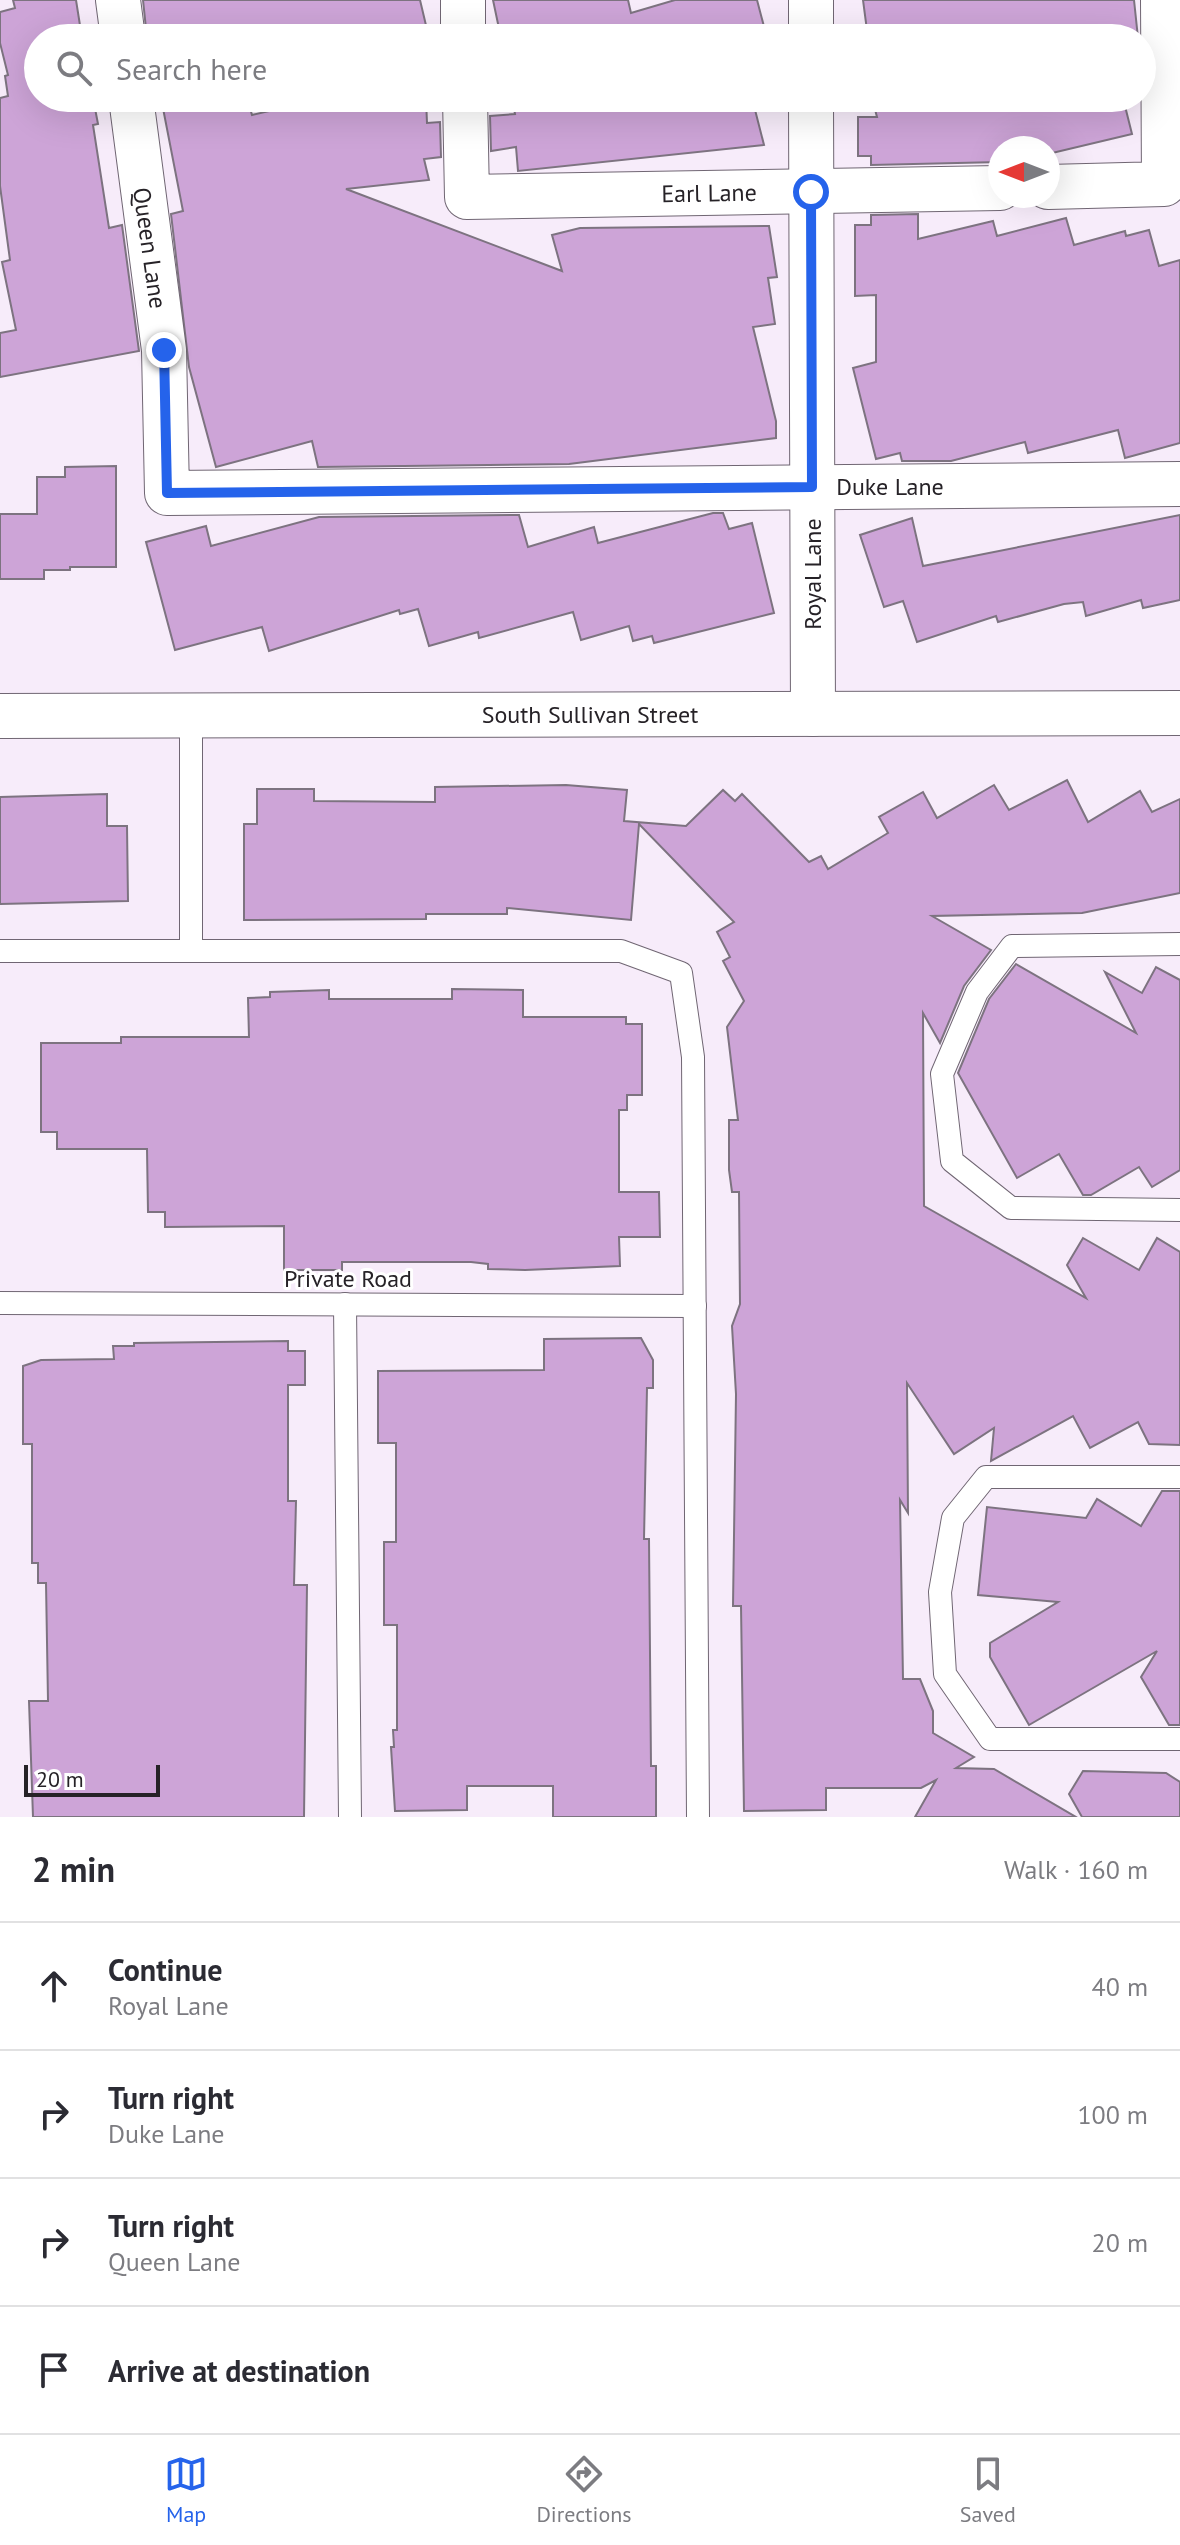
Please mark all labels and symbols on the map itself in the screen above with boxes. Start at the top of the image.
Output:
north arrow [988,136,1060,208]
route start [793,174,829,210]
street label: Earl Lane [661,177,757,209]
street label: Queen Lane [126,185,174,311]
route end [146,332,182,368]
street label: Duke Lane [836,471,944,502]
street label: Royal Lane [797,518,828,630]
street label: South Sullivan Street [482,699,698,730]
street label: Private Road [284,1263,412,1294]
scale bar [24,1761,160,1797]

